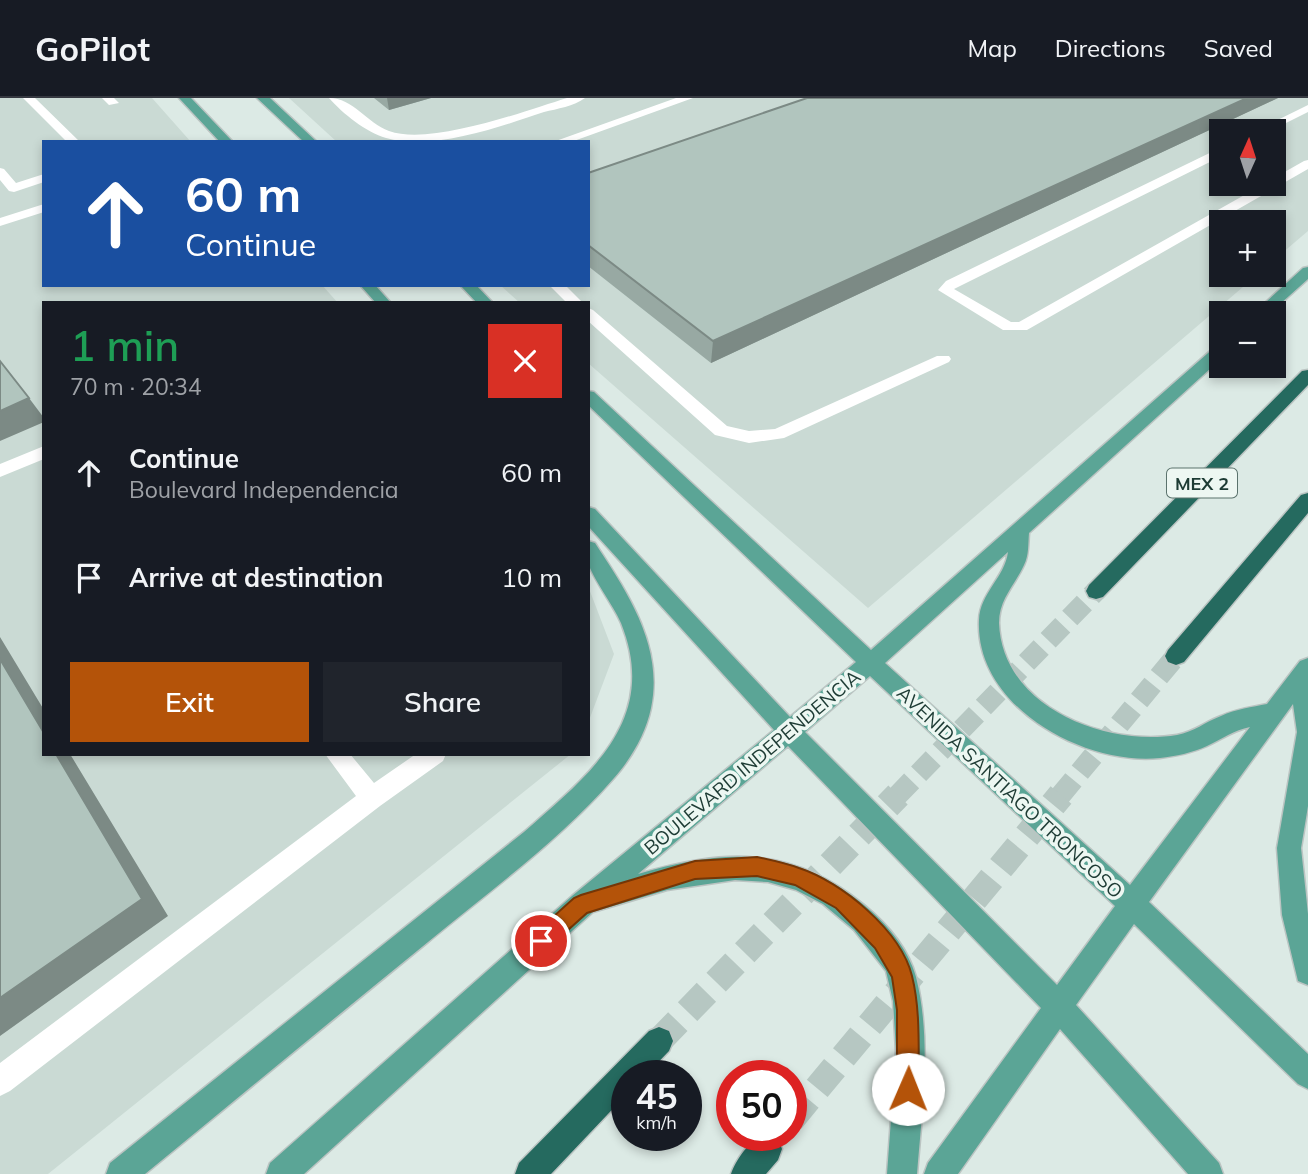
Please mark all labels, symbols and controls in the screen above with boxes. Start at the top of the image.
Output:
text: GoPilot [35,28,150,69]
text: Map [967,33,1017,63]
text: Directions [1055,33,1166,63]
text: Saved [1204,33,1273,63]
north arrow [1209,119,1286,196]
map controls [1209,119,1286,378]
text: 60 m [185,163,301,224]
icon: ahead [70,168,161,259]
button: + [1209,210,1286,287]
text: Continue [185,224,316,264]
button: − [1209,301,1286,378]
text: 1 min [70,319,179,372]
button: close [488,324,562,398]
text: 70 m · 20:34 [70,372,202,401]
text: Continue [129,442,239,475]
icon: ahead [70,454,108,492]
text: 60 m [501,456,562,489]
road number: MEX 2 [1167,468,1237,498]
text: Boulevard Independencia [129,475,399,504]
icon: arrive [70,559,108,597]
text: Arrive at destination [129,561,384,594]
text: 10 m [501,561,562,594]
button: Exit [70,662,309,742]
button: Share [323,662,562,742]
street label: BOULEVARD INDEPENDENCIA [639,664,865,860]
street label: AVENIDA SANTIAGO TRONCOSO [892,681,1128,903]
pin [511,911,571,971]
icon: arrive [522,922,560,960]
position arrow [871,1052,945,1126]
speed limit sign: 50 [716,1060,807,1151]
text: 45 [635,1074,678,1118]
text: km/h [636,1111,677,1134]

